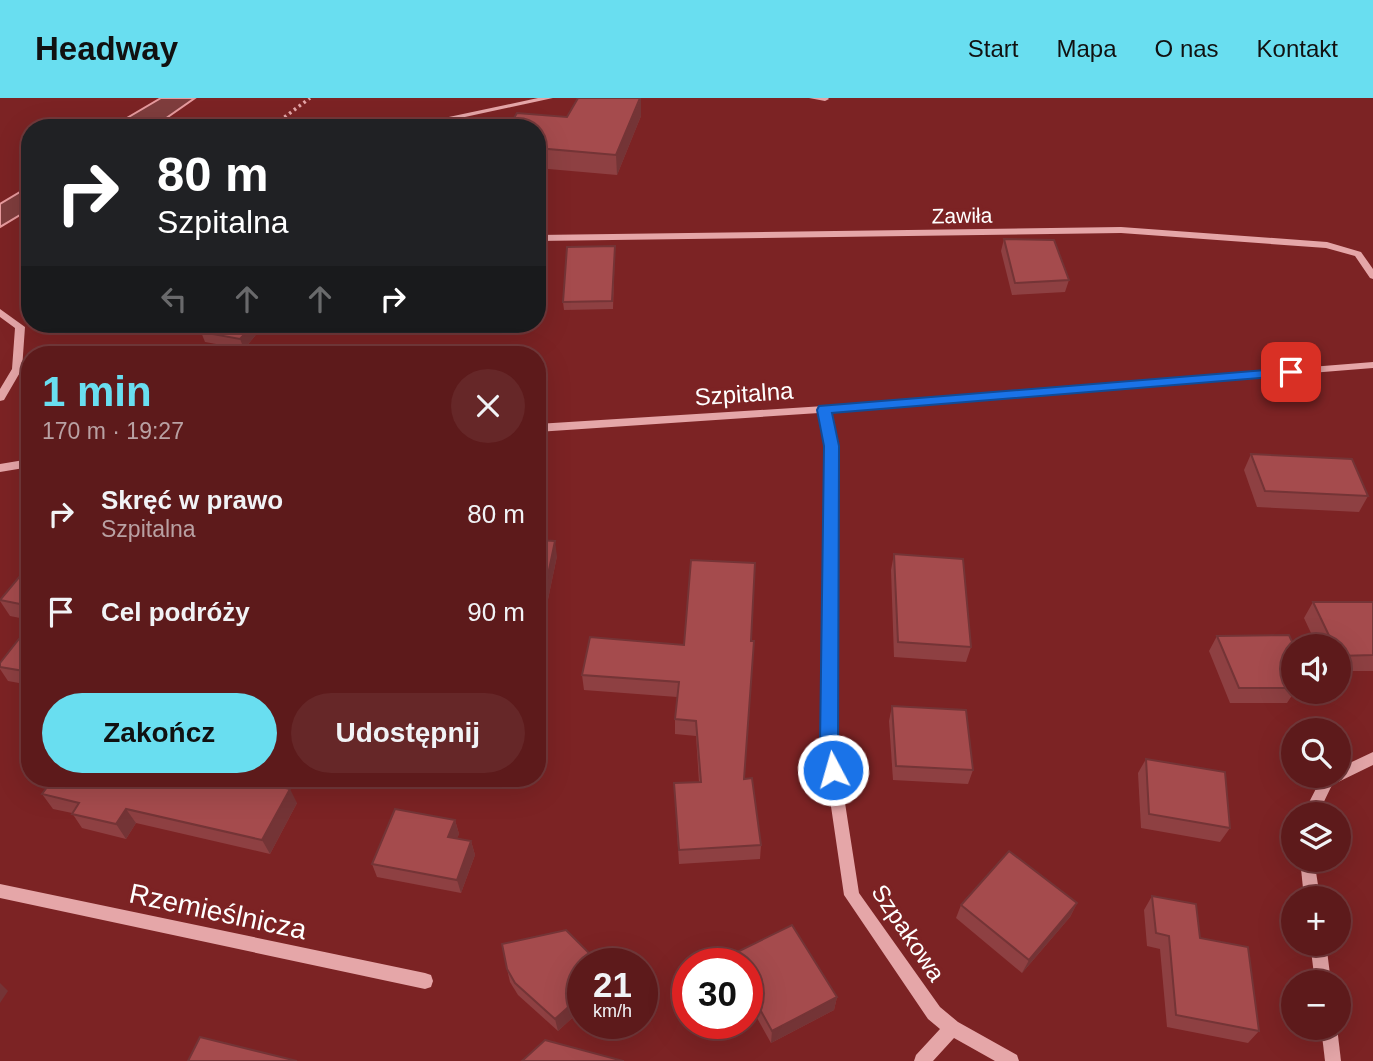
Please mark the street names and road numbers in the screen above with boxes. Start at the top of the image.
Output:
street label: Zawiła [931,203,993,228]
street label: Szpitalna [694,377,795,410]
street label: Rzemieślnicza [126,878,310,946]
street label: Szpakowa [866,879,951,987]

